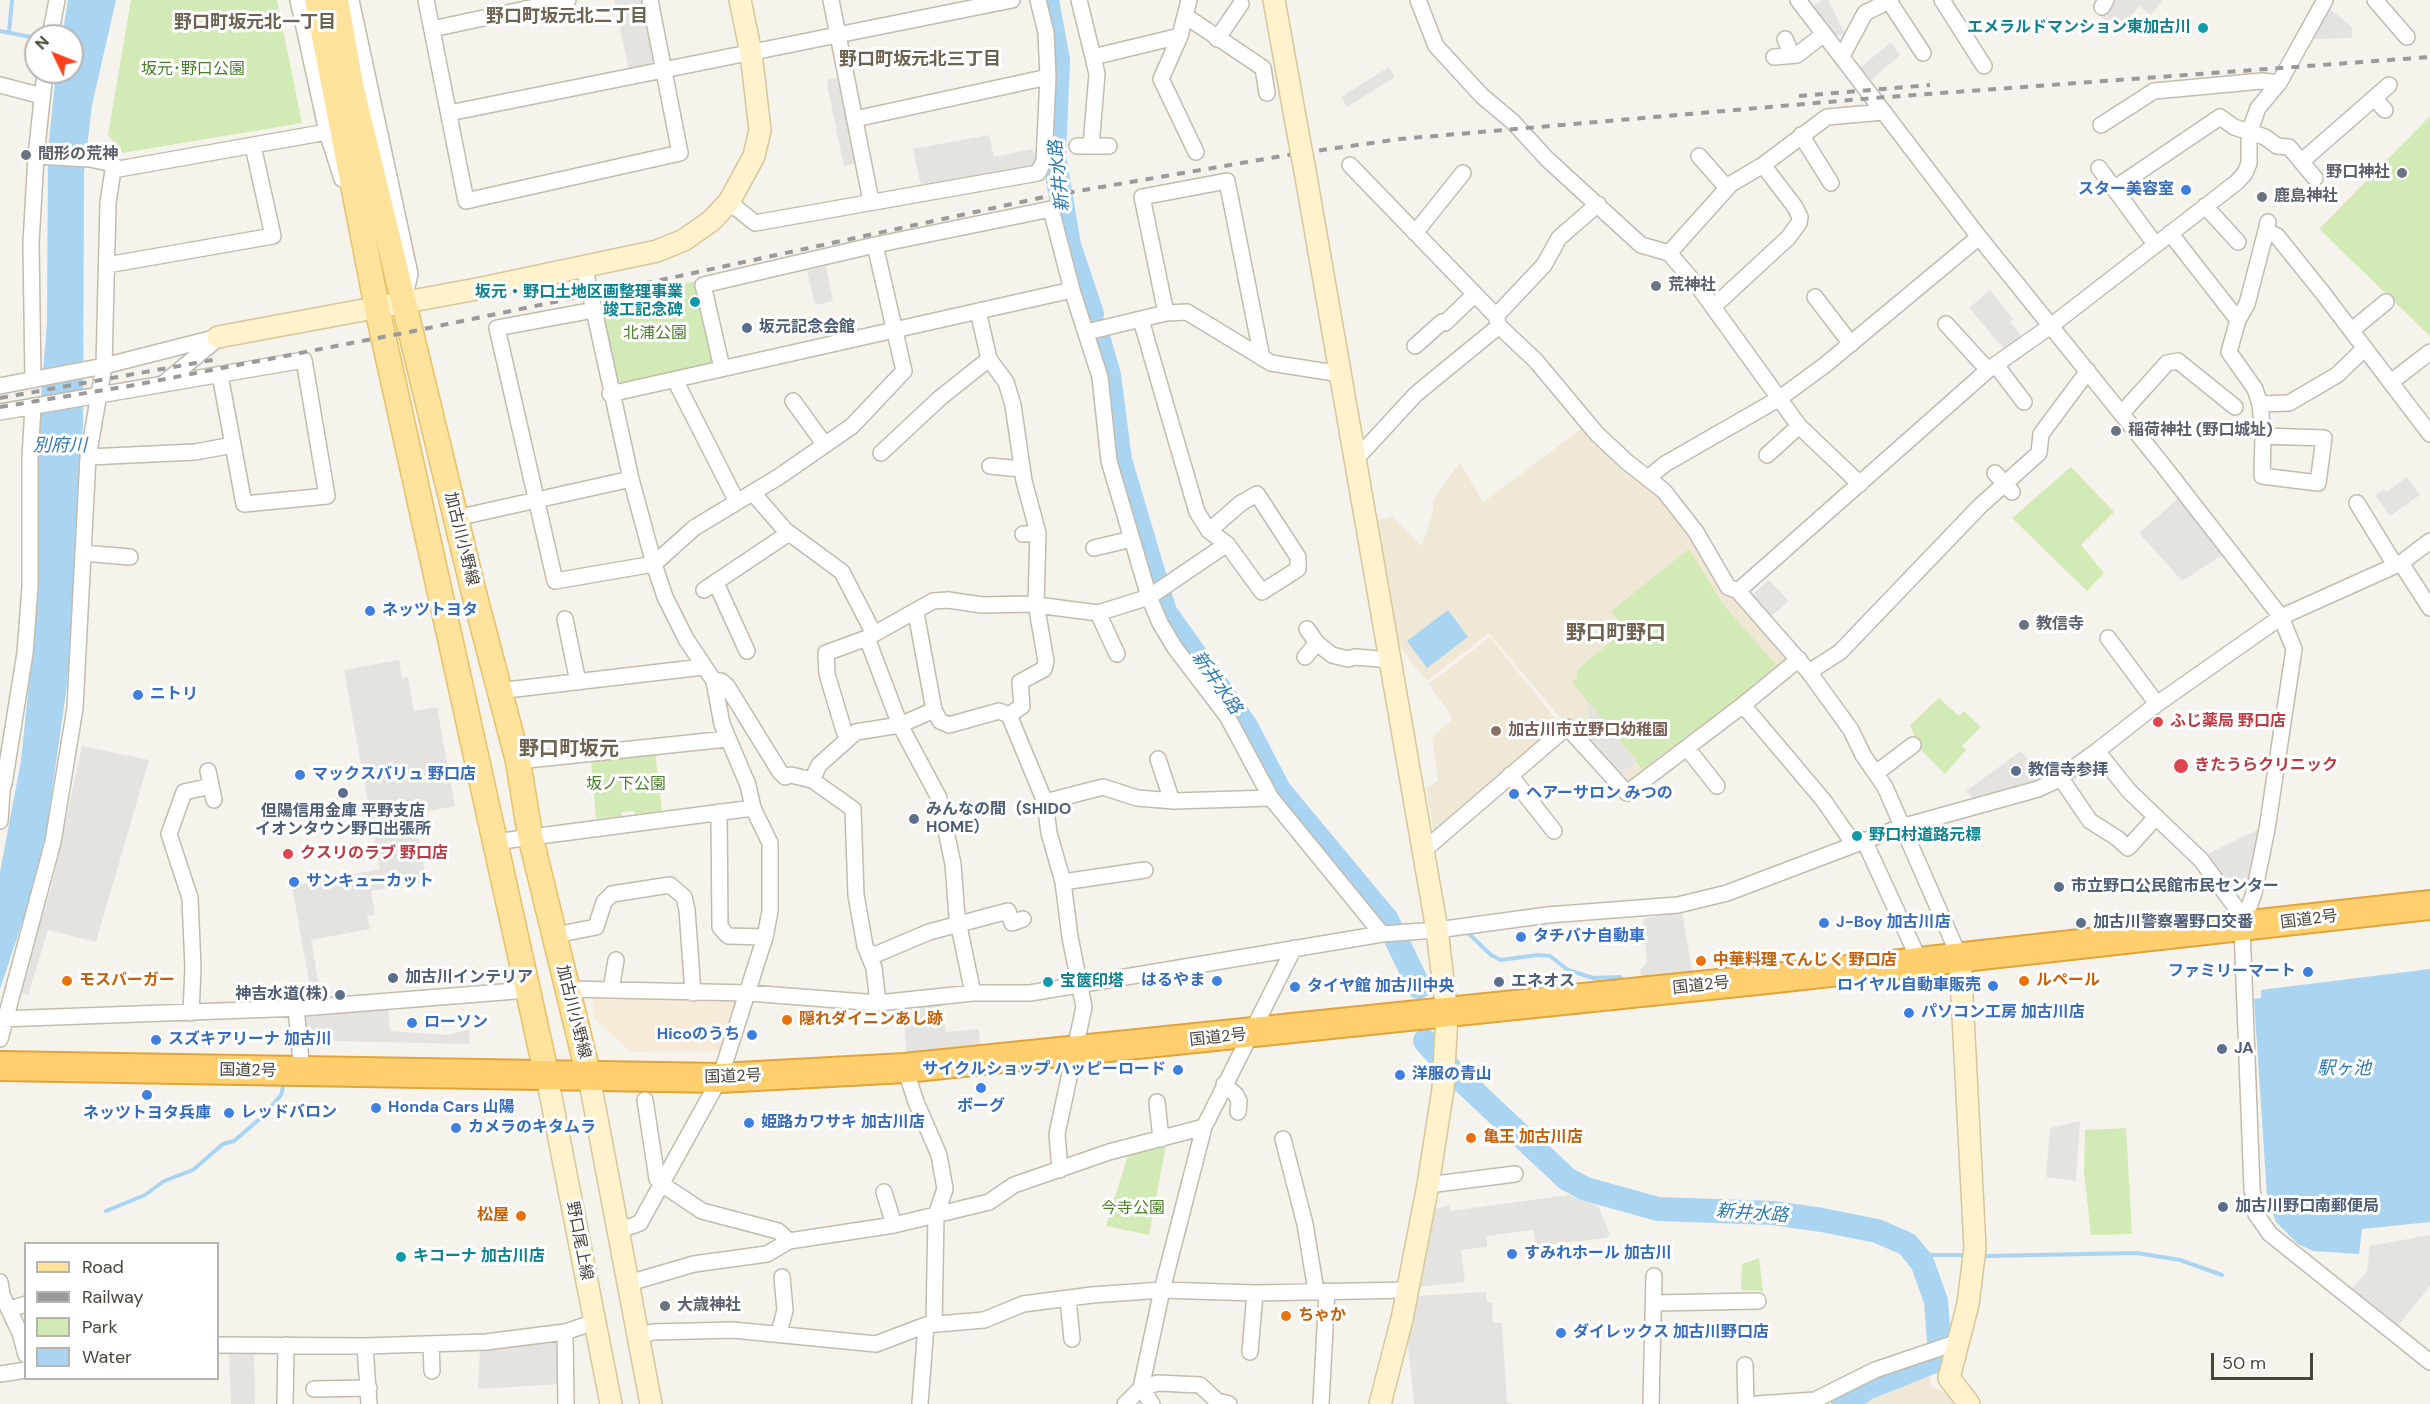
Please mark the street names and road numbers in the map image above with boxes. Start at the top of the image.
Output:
street label: 加古川小野線 [440,490,482,588]
street label: 国道2号 [2279,907,2339,933]
street label: 加古川小野線 [552,963,594,1061]
street label: 国道2号 [1672,973,1730,999]
street label: 国道2号 [1189,1025,1247,1051]
street label: 国道2号 [219,1061,277,1081]
street label: 国道2号 [704,1066,762,1088]
street label: 野口尾上線 [562,1200,596,1282]

